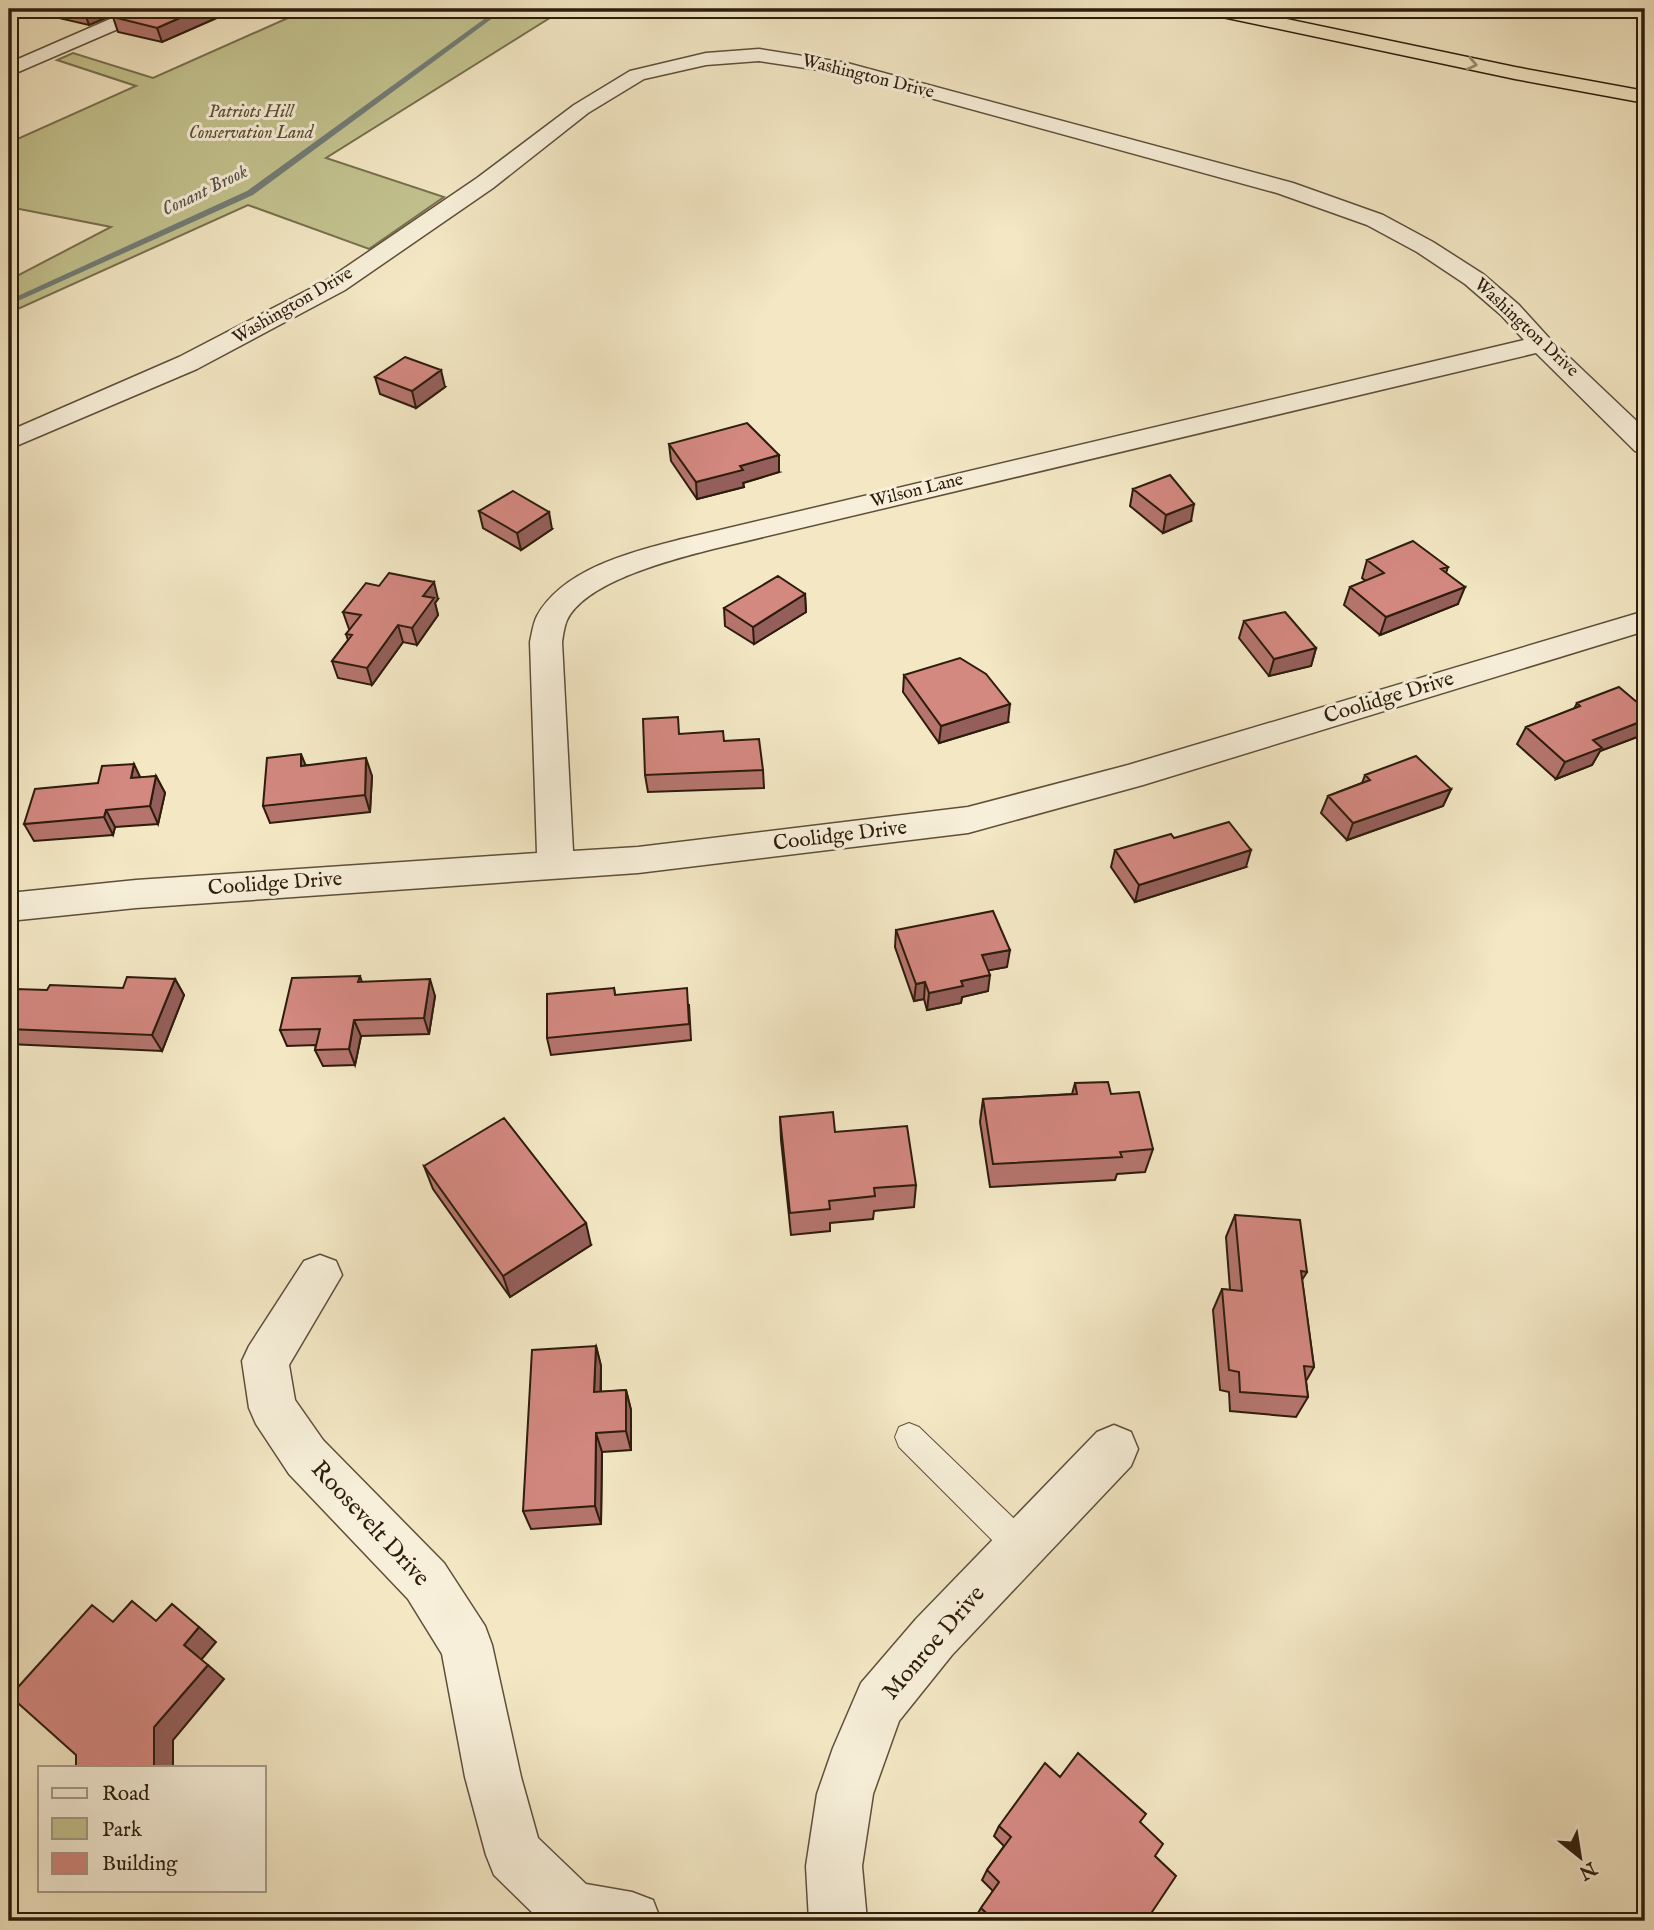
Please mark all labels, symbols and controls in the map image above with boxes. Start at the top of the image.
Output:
street label: Washington Drive [800,49,936,105]
one-way arrow [1466,55,1478,70]
park label: Patriots Hill Conservation Land [189,101,315,145]
water label: Conant Brook [158,160,252,222]
street label: Washington Drive [229,262,357,350]
street label: Washington Drive [1469,273,1583,383]
street label: Wilson Lane [868,468,966,514]
street label: Coolidge Drive [1321,665,1458,731]
street label: Coolidge Drive [772,814,909,858]
street label: Coolidge Drive [207,866,343,902]
street label: Roosevelt Drive [304,1455,436,1593]
street label: Monroe Drive [876,1579,992,1707]
legend [38,1766,266,1892]
text: Road [102,1781,150,1808]
text: Park [102,1817,143,1844]
north arrow [1546,1822,1616,1892]
text: Building [102,1851,178,1878]
text: N [1574,1855,1601,1885]

